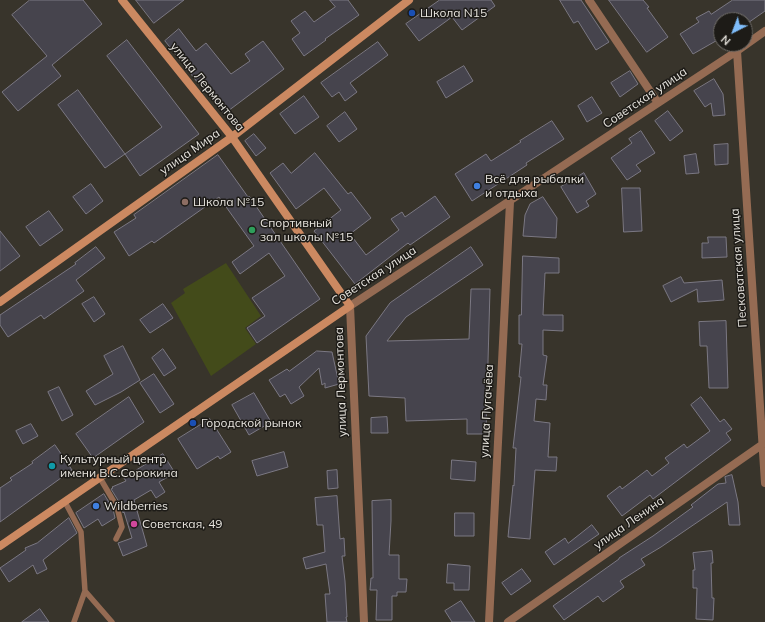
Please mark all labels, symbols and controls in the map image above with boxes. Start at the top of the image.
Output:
place label: Школа N15 [420,6,487,20]
marker: Школа N15 [407,8,417,18]
north arrow [713,12,753,52]
text: N [718,32,733,48]
street label: улица Лермонтова [167,40,247,134]
street label: Советская улица [600,65,690,131]
street label: улица Мира [157,126,223,178]
place label: Всё для рыбалки и отдыха [485,172,584,200]
marker: Всё для рыбалки и отдыха [472,181,482,191]
place label: Школа №15 [193,195,264,209]
marker: Школа №15 [180,197,190,207]
street label: Песковатская улица [728,208,750,328]
place label: Спортивный зал школы №15 [260,216,353,244]
marker: Спортивный зал школы №15 [247,225,257,235]
street label: Советская улица [329,243,419,309]
street label: улица Лермонтова [332,327,350,437]
street label: улица Пугачёва [477,364,497,458]
place label: Городской рынок [201,416,301,430]
marker: Городской рынок [188,418,198,428]
place label: Культурный центр имени В.С.Сорокина [60,452,178,480]
marker: Культурный центр имени В.С.Сорокина [47,461,57,471]
street label: улица Ленина [591,493,667,553]
place label: Wildberries [104,499,168,513]
marker: Wildberries [91,501,101,511]
place label: Советская, 49 [142,517,223,531]
marker: Советская, 49 [129,519,139,529]

